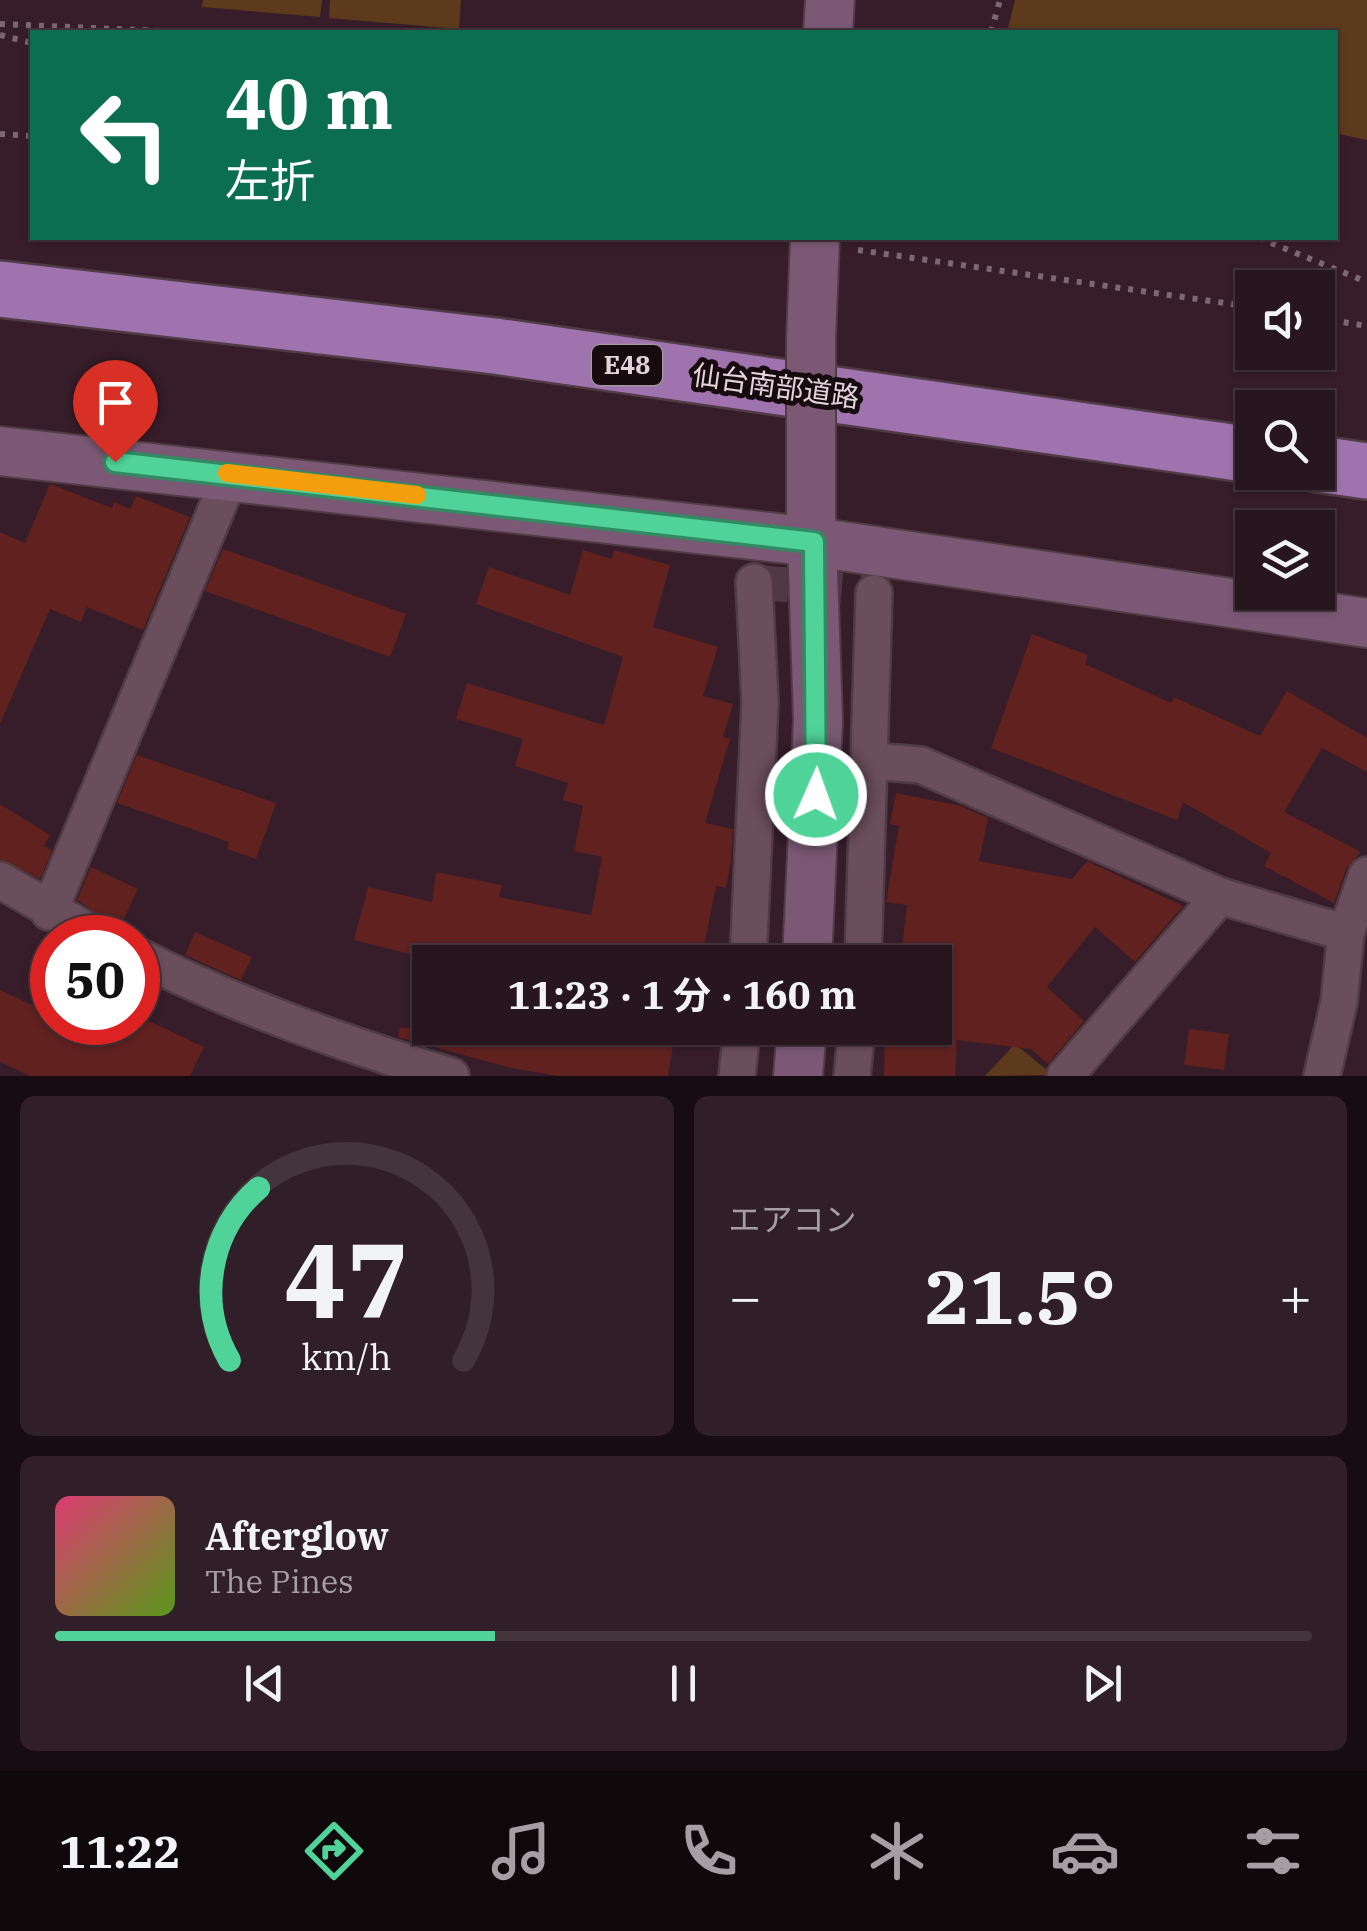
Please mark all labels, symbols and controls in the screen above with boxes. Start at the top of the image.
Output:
text: 40 m [225,57,393,148]
icon: left [60,70,190,200]
text: 左折 [225,151,315,209]
map controls [1235,270,1335,610]
button: sound [1235,270,1335,370]
road number: E48 [592,345,662,385]
street label: 仙台南部道路 [690,355,862,416]
pin [73,360,158,463]
icon: arrive [88,375,143,430]
button: search [1235,390,1335,490]
button: layers [1235,510,1335,610]
position arrow [764,743,868,847]
speed limit sign: 50 [30,915,160,1045]
text: 11:23 · 1 分 · 160 m [508,970,856,1019]
text: エアコン [729,1198,857,1240]
text: 47 [284,1211,409,1347]
text: 21.5° [925,1247,1116,1345]
text: − [729,1261,762,1332]
text: + [1279,1261,1312,1332]
text: km/h [302,1333,392,1380]
text: Afterglow [205,1511,389,1560]
text: The Pines [205,1560,354,1602]
icon: previous [237,1656,292,1711]
icon: pause [656,1656,711,1711]
icon: next [1075,1656,1130,1711]
icon: directions [299,1816,369,1886]
icon: music [486,1816,556,1886]
icon: phone [674,1816,744,1886]
icon: climate [862,1816,932,1886]
icon: car [1050,1816,1120,1886]
icon: filters [1238,1816,1308,1886]
text: 11:22 [59,1822,181,1880]

